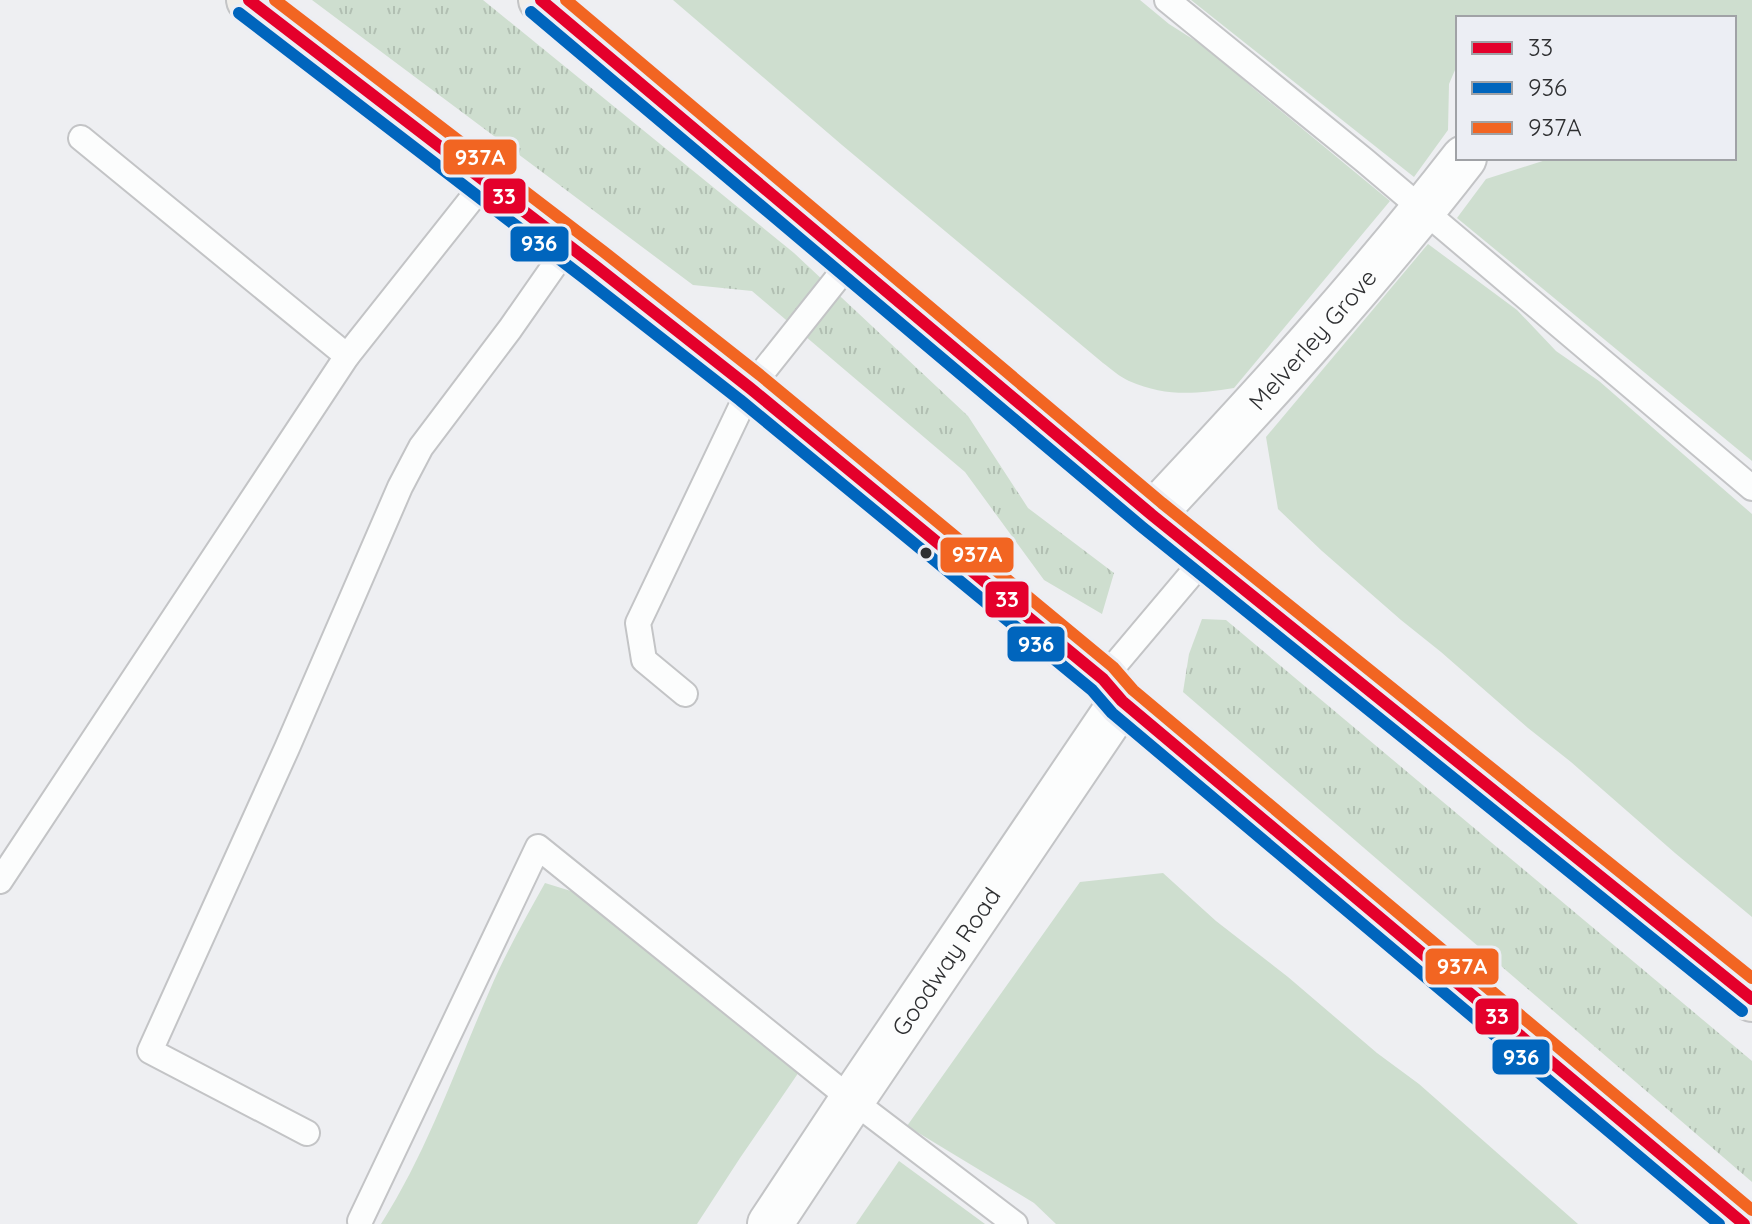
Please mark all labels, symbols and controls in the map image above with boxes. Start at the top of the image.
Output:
legend [1456,16,1736,160]
text: 33 [1528,32,1553,62]
text: 936 [1528,72,1567,102]
text: 937A [1528,112,1582,142]
line badge: 937A [442,138,518,176]
text: 937A [455,143,505,171]
line badge: 33 [482,177,527,215]
text: 33 [492,182,516,210]
line badge: 936 [509,225,570,263]
text: 936 [521,229,557,257]
street label: Melverley Grove [1242,262,1383,416]
line badge: 937A [939,536,1015,574]
text: 937A [952,540,1002,568]
unlabelled marker [918,545,934,561]
line badge: 33 [984,580,1030,619]
text: 33 [995,585,1019,613]
line badge: 936 [1006,625,1066,663]
text: 936 [1018,630,1054,658]
street label: Goodway Road [885,881,1007,1041]
line badge: 937A [1424,947,1500,986]
text: 937A [1437,952,1487,980]
line badge: 33 [1474,997,1520,1036]
text: 33 [1485,1002,1509,1030]
line badge: 936 [1491,1038,1551,1076]
text: 936 [1503,1043,1539,1071]

